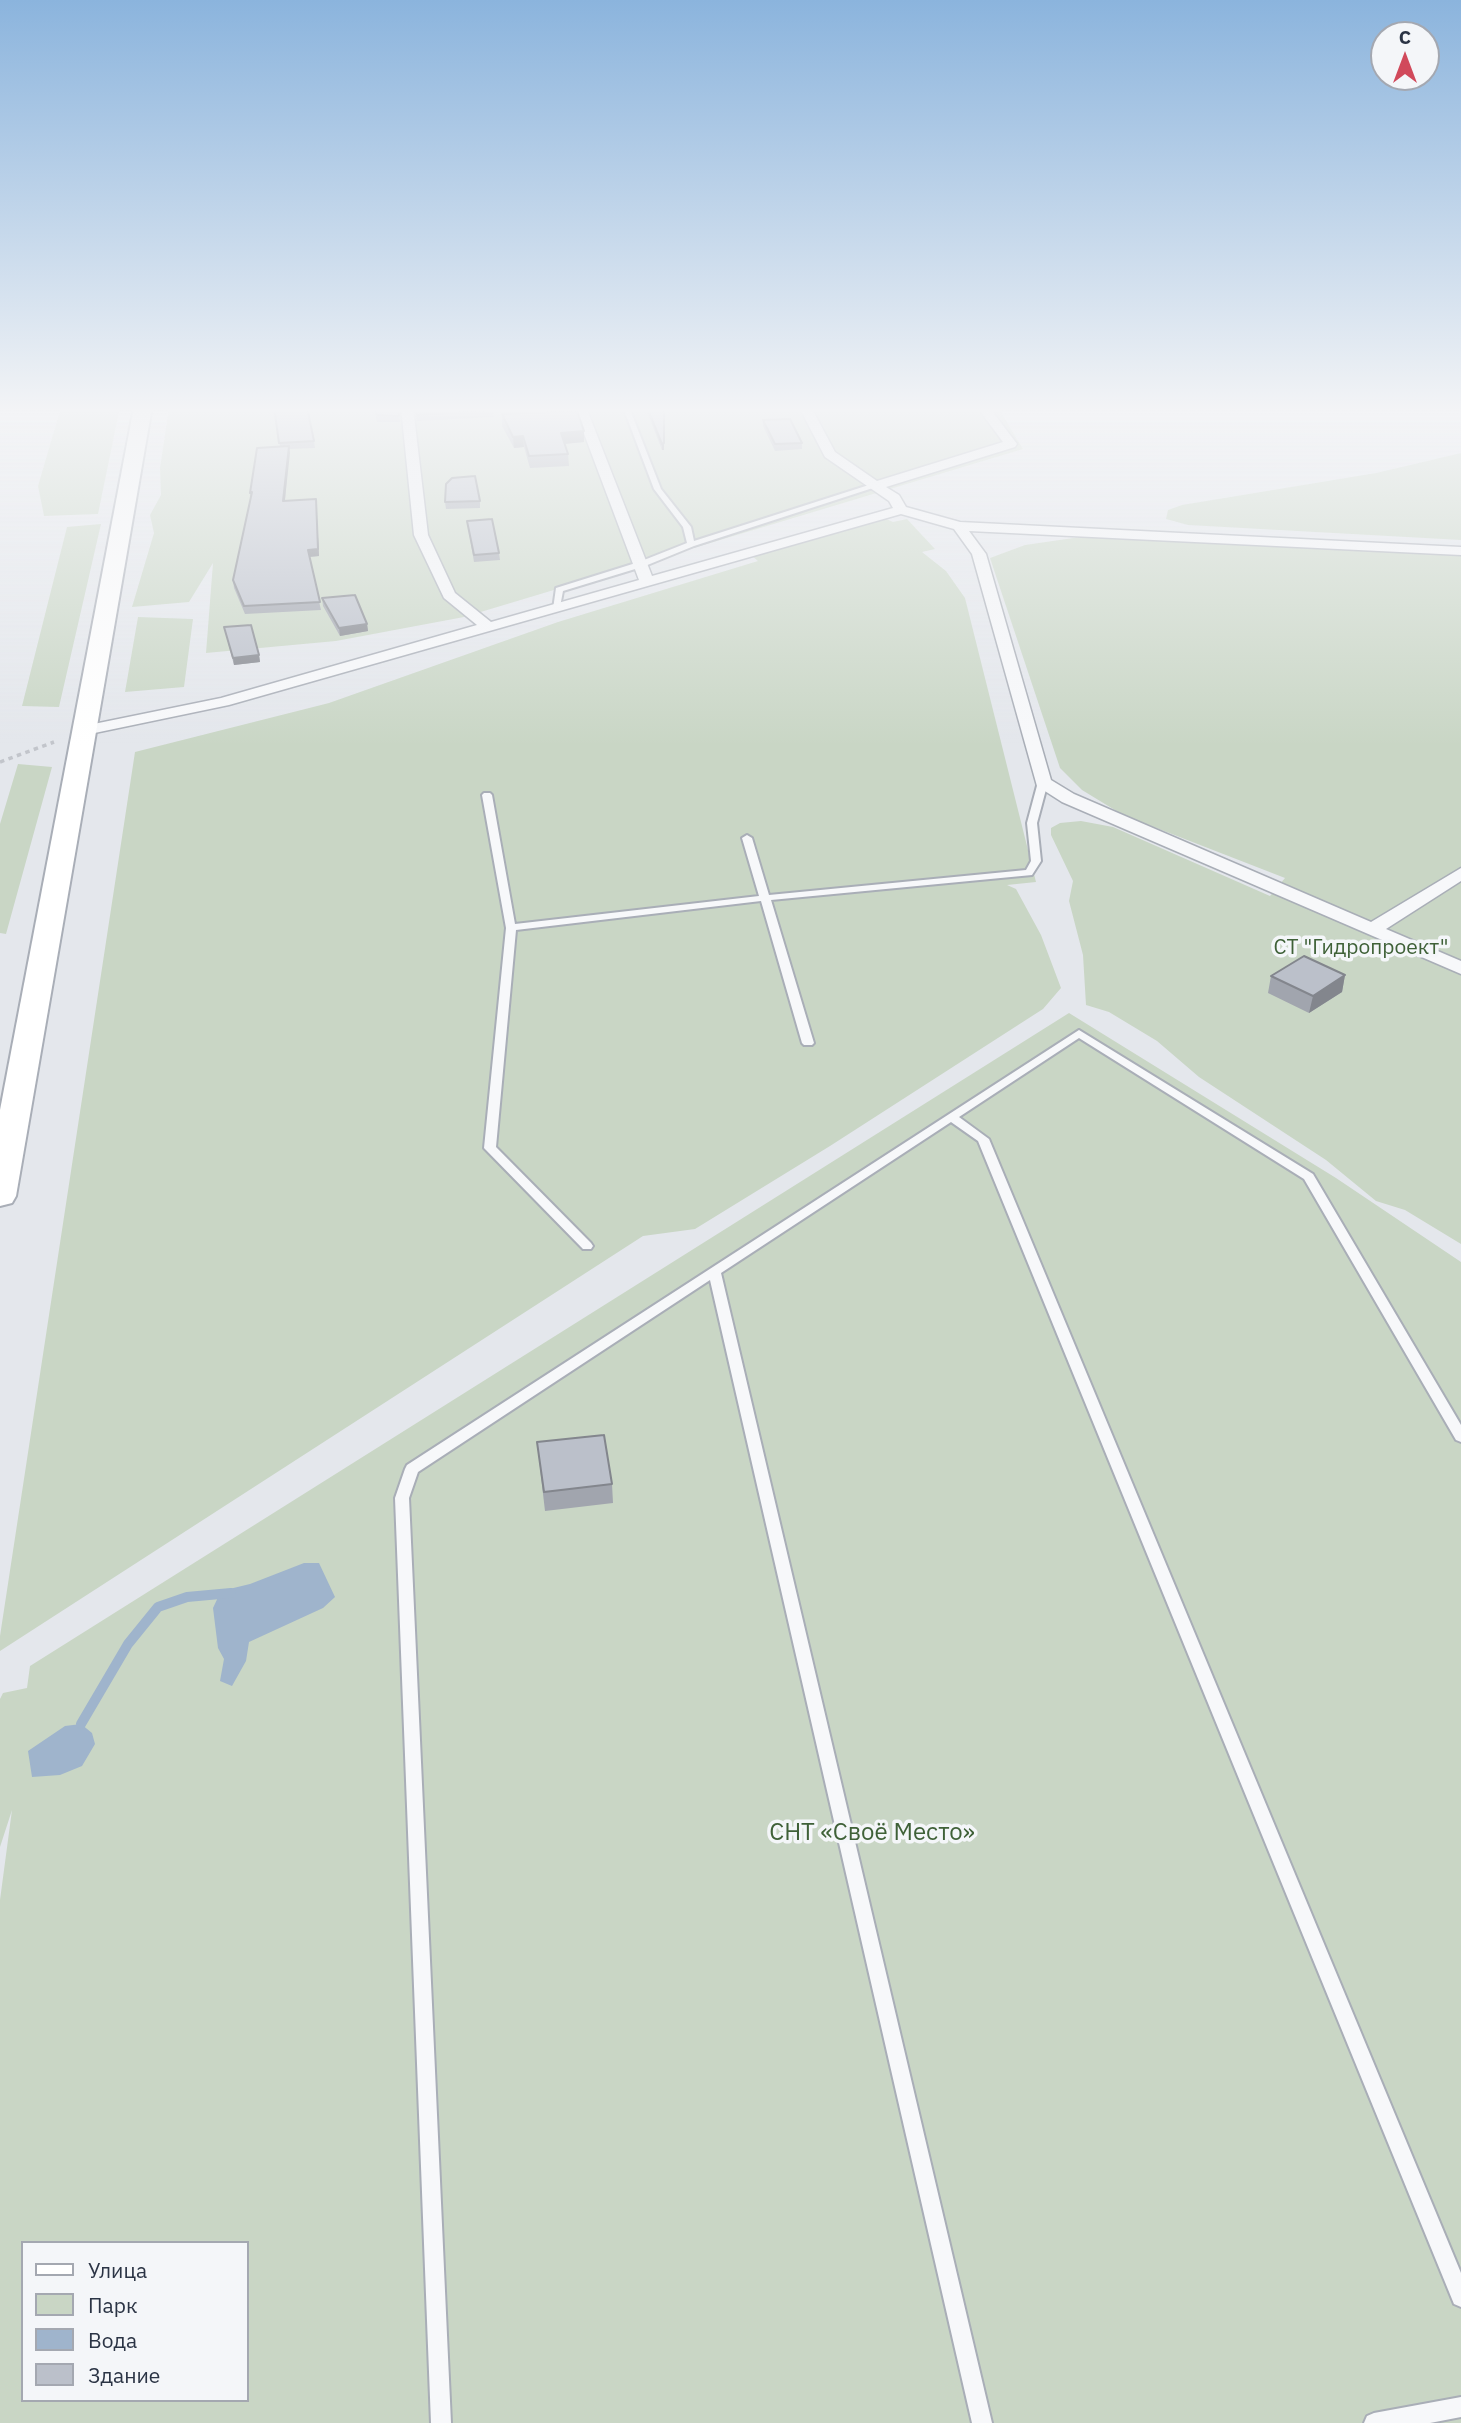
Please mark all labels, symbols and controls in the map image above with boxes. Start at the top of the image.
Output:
north arrow [1370,21,1440,91]
text: С [1399,25,1411,49]
park label: СТ "Гидропроект" [1273,935,1449,961]
park label: СНТ «Своё Место» [769,1819,975,1847]
legend [21,2241,248,2402]
text: Улица [88,2256,147,2284]
text: Парк [88,2291,138,2319]
text: Вода [88,2326,137,2354]
text: Здание [88,2361,160,2389]

